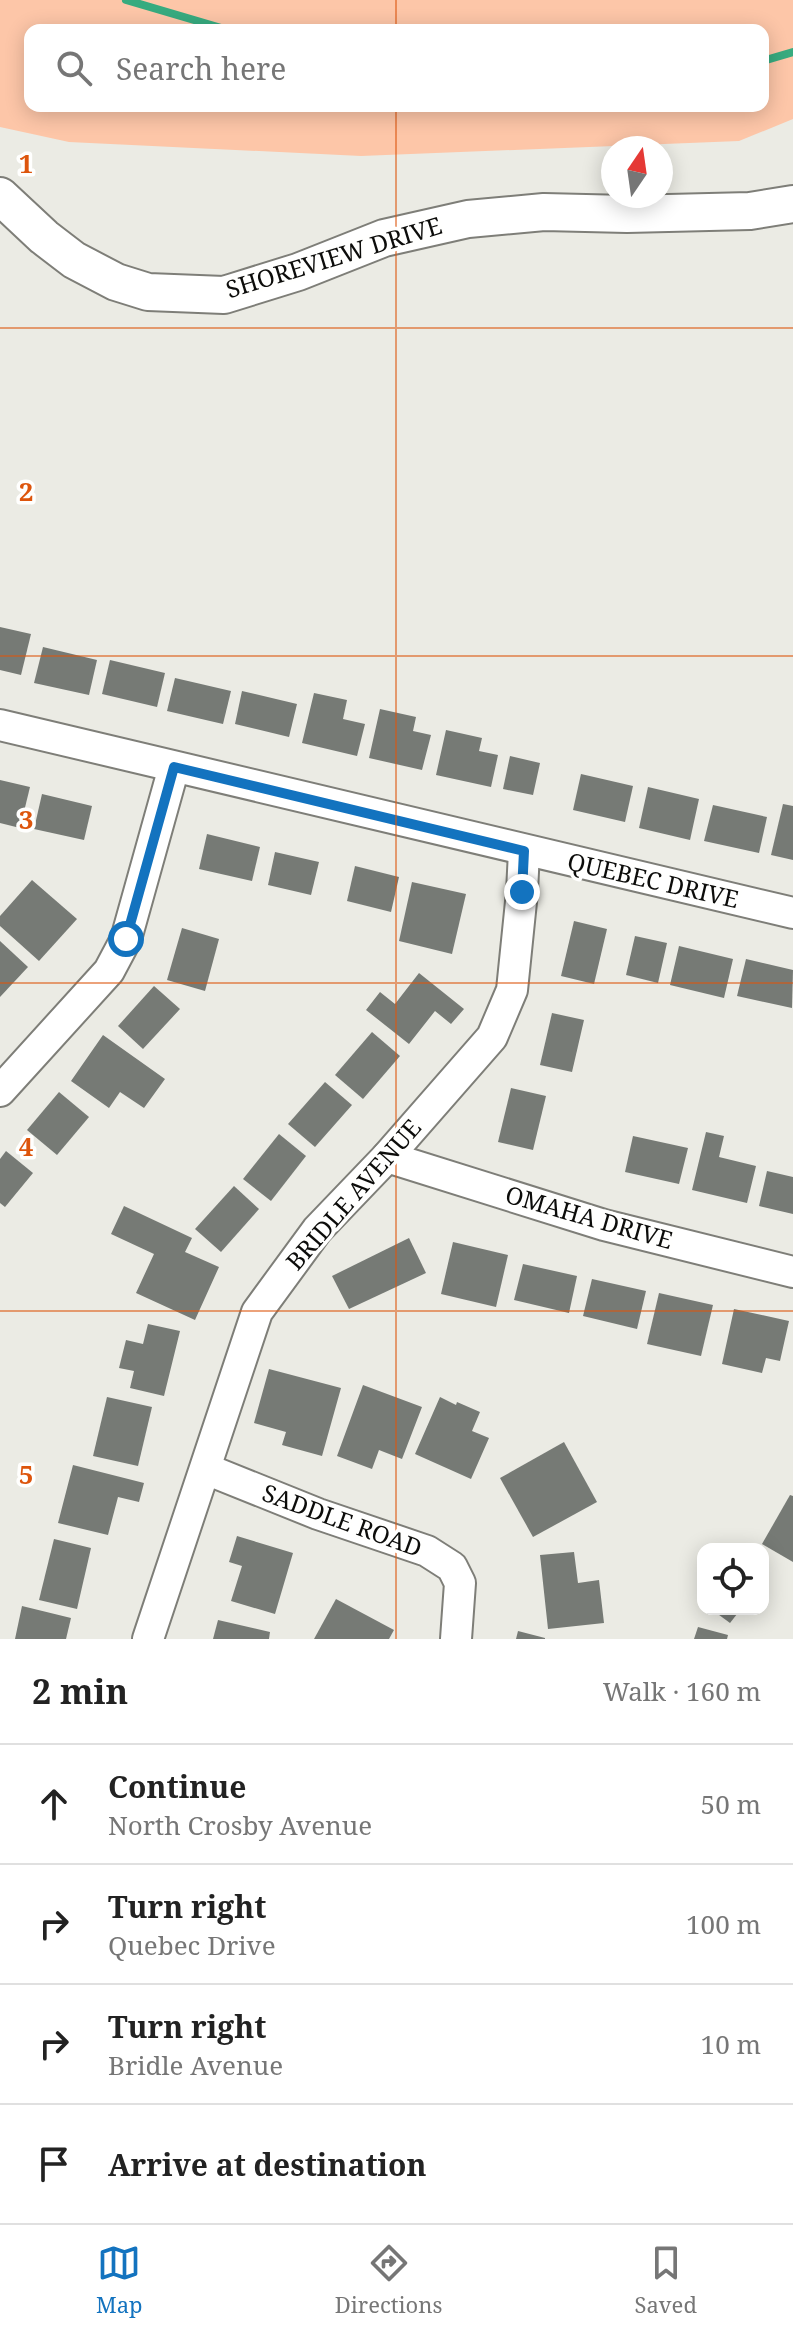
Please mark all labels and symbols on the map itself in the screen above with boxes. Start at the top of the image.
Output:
north arrow [601,136,673,208]
text: 1 [19,145,33,181]
street label: SHOREVIEW DRIVE [222,208,446,305]
text: 2 [19,473,33,509]
text: 3 [19,801,33,837]
street label: QUEBEC DRIVE [564,844,742,915]
route end [504,874,540,910]
route start [108,921,144,957]
street label: BRIDLE AVENUE [278,1111,428,1277]
text: 4 [19,1128,34,1164]
street label: OMAHA DRIVE [502,1177,677,1256]
text: 5 [19,1456,33,1492]
street label: SADDLE ROAD [258,1475,427,1564]

